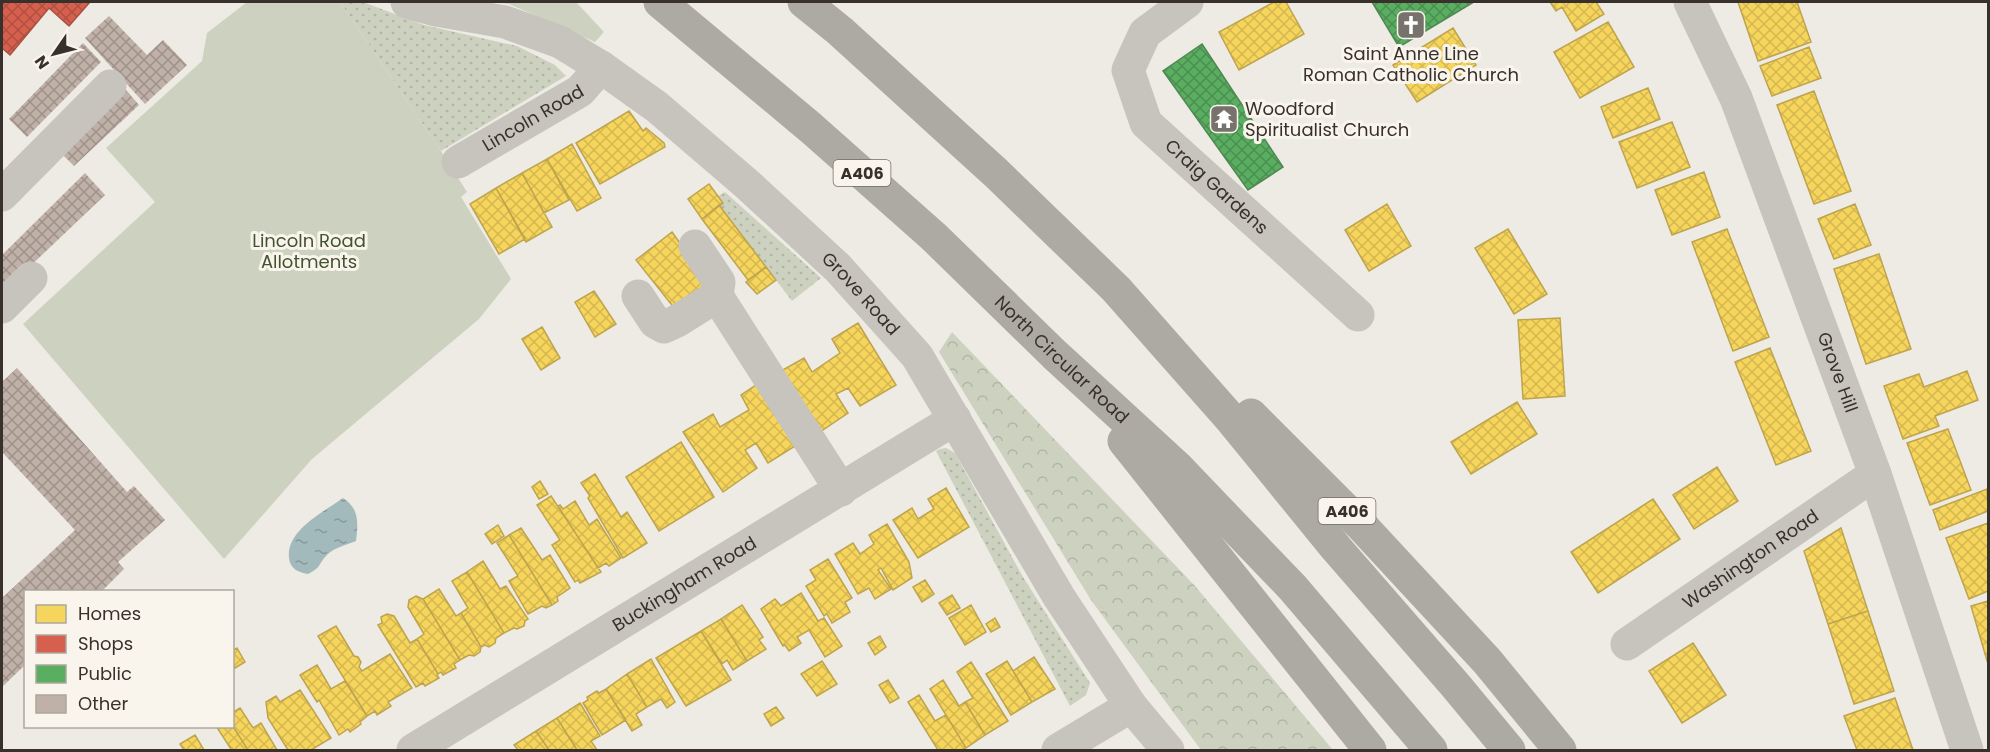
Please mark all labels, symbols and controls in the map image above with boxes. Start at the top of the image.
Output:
church icon: Saint Anne Line Roman Catholic Church [1395,9,1427,41]
north arrow [24,24,84,84]
place label: Saint Anne Line Roman Catholic Church [1303,41,1519,87]
text: N [29,51,55,74]
street label: Lincoln Road [477,78,588,157]
place label: Woodford Spiritualist Church [1245,96,1409,142]
temple icon: Woodford Spiritualist Church [1208,103,1240,135]
street label: Craig Gardens [1160,133,1274,240]
road number: A406 [834,160,890,186]
park label: Lincoln Road Allotments [252,228,366,274]
street label: Grove Road [816,246,906,341]
street label: North Circular Road [989,290,1135,429]
street label: Grove Hill [1812,328,1864,416]
road number: A406 [1318,498,1376,524]
street label: Washington Road [1677,503,1824,614]
street label: Buckingham Road [607,530,761,637]
legend [24,590,234,728]
text: Homes [78,601,141,626]
text: Shops [78,631,133,656]
text: Public [78,661,132,686]
text: Other [78,691,128,716]

